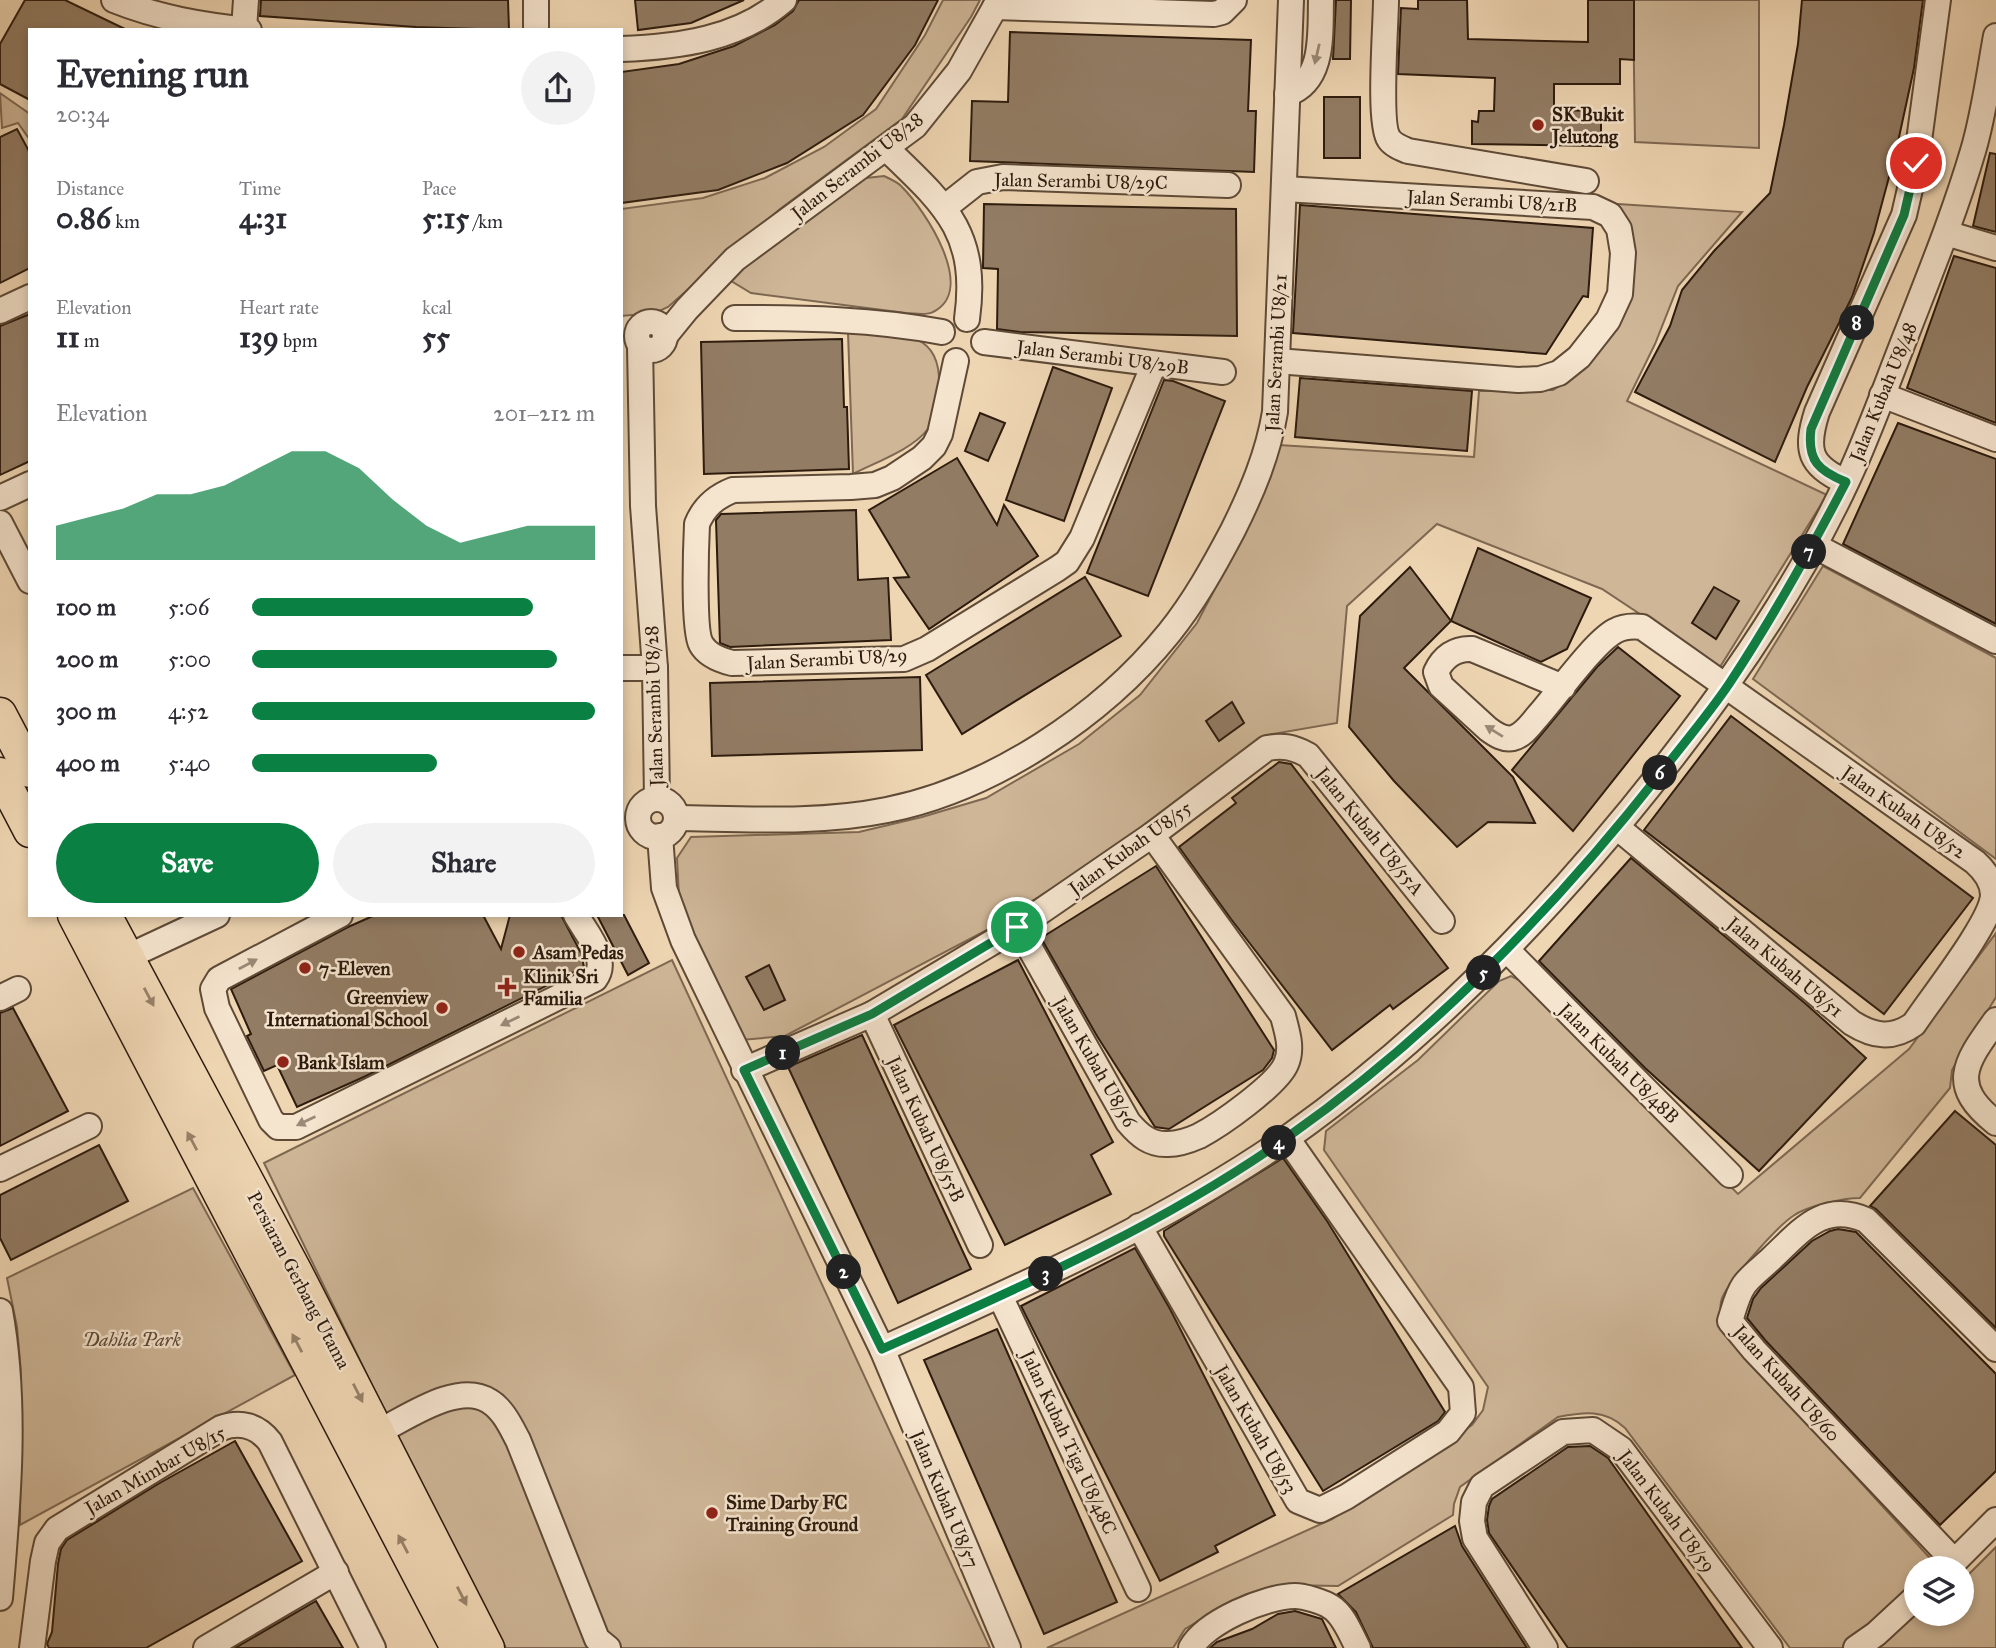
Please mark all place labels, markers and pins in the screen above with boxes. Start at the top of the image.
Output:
place label: SK Bukit Jelutong [1549,103,1624,149]
marker: SK Bukit Jelutong [1530,117,1546,133]
pin [1886,133,1946,193]
pin: 8 [1840,306,1874,340]
pin: 7 [1792,534,1826,570]
pin: 6 [1642,756,1678,790]
pin [987,897,1047,957]
place label: Asam Pedas [531,941,624,964]
marker: Asam Pedas [511,944,527,960]
pin: 5 [1466,956,1502,990]
place label: 7-Eleven [319,957,391,980]
marker: 7-Eleven [297,960,313,976]
place label: Klinik Sri Familia [523,965,599,1010]
marker: Klinik Sri Familia [497,977,517,997]
place label: Greenview International School [267,986,430,1031]
marker: Greenview International School [434,1000,450,1016]
pin: 1 [766,1036,800,1070]
place label: Bank Islam [297,1051,385,1074]
marker: Bank Islam [275,1054,291,1070]
pin: 4 [1262,1126,1296,1160]
pin: 2 [826,1254,862,1290]
pin: 3 [1028,1256,1064,1292]
place label: Sime Darby FC Training Ground [725,1491,859,1537]
marker: Sime Darby FC Training Ground [704,1505,720,1521]

